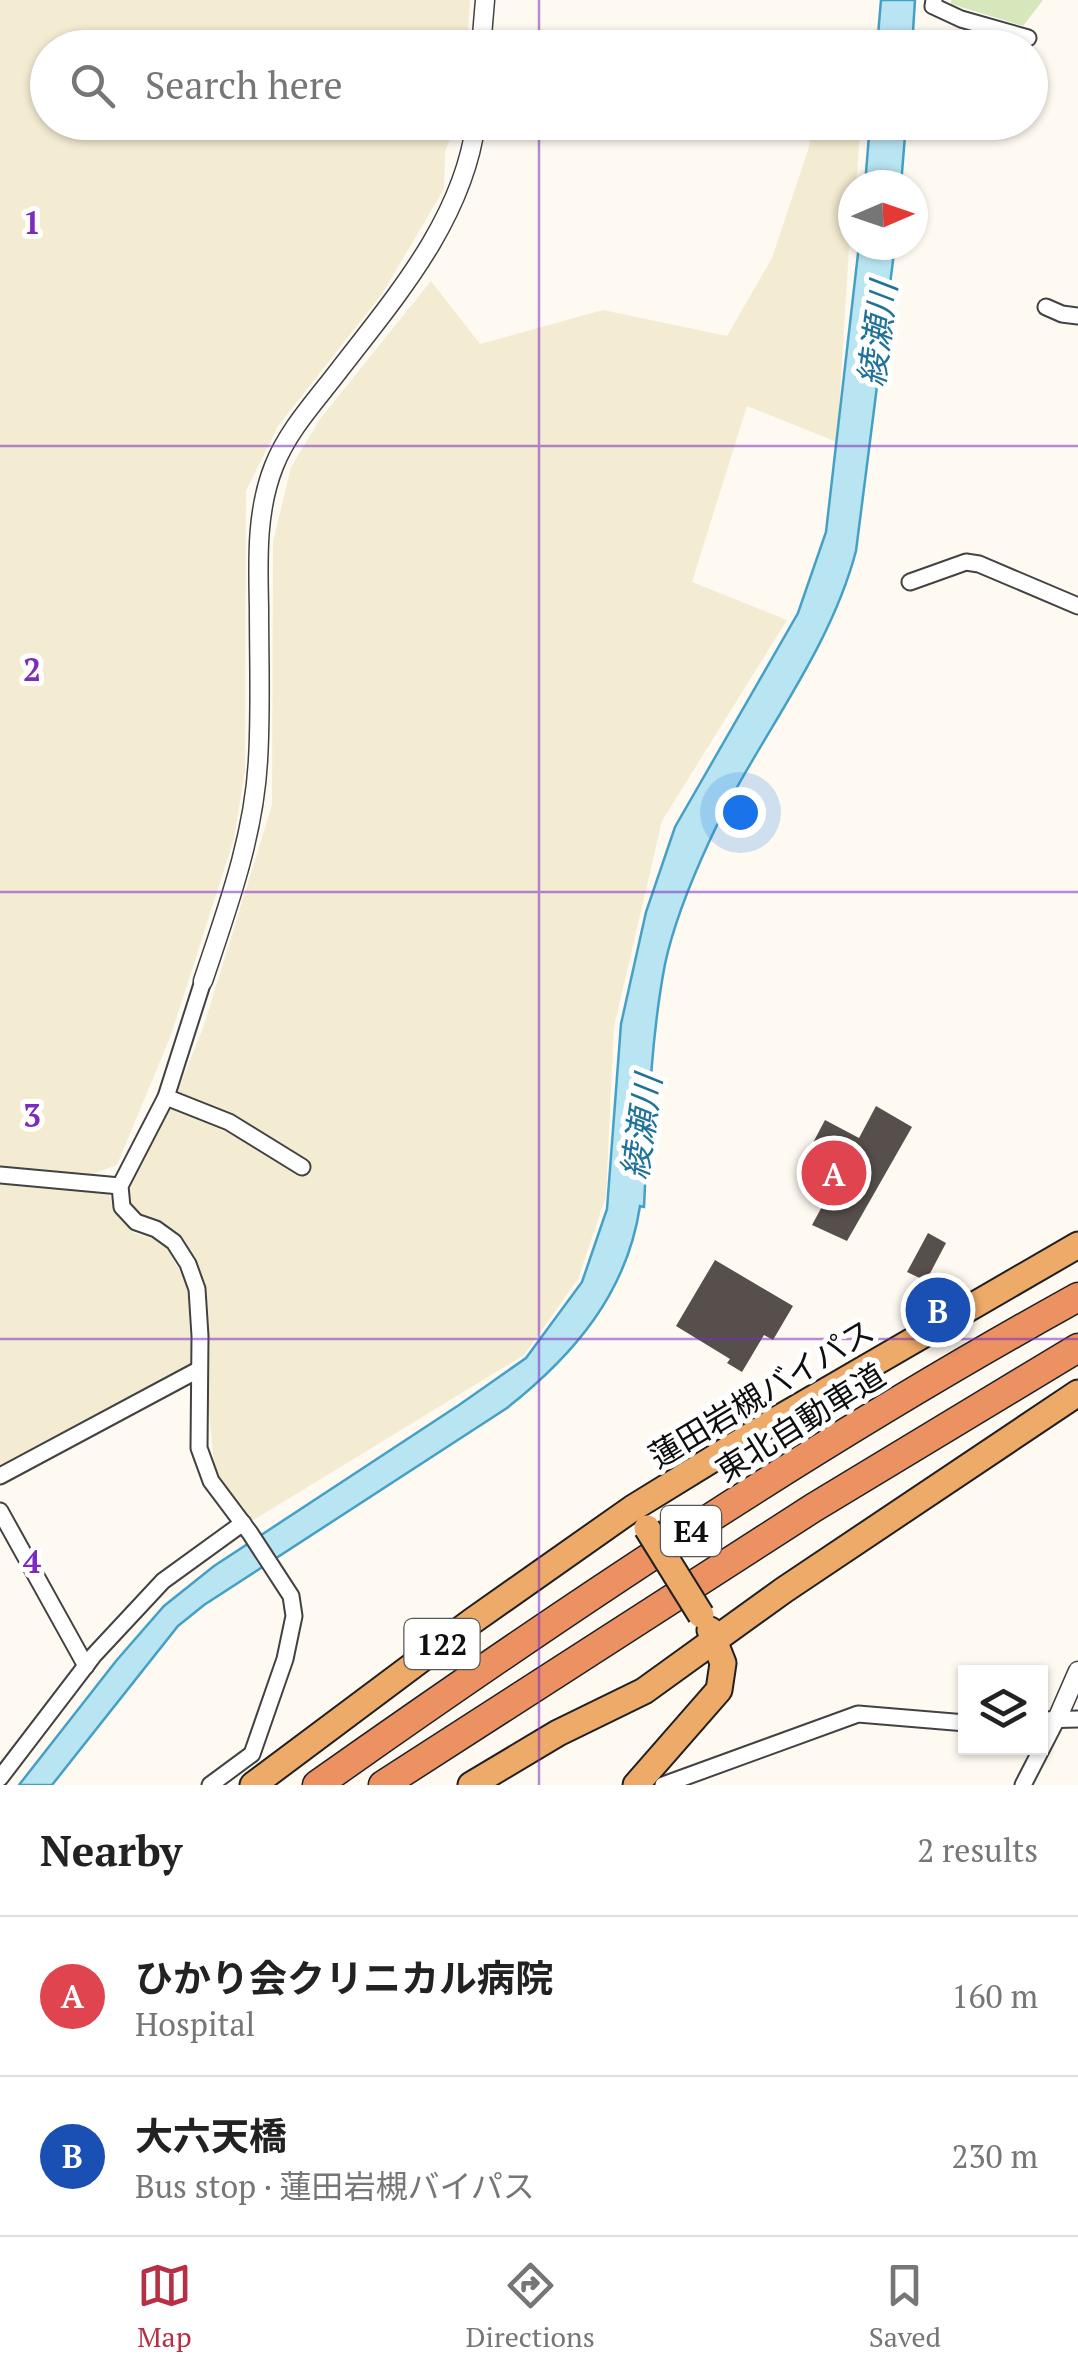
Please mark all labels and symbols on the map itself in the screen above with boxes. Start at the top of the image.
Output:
north arrow [838,170,928,260]
text: 1 [23,201,41,243]
water label: 綾瀬川 [848,275,907,389]
text: 2 [23,648,41,690]
your location [715,787,766,838]
water label: 綾瀬川 [611,1068,672,1182]
text: 3 [23,1094,41,1136]
pin: A [802,1136,866,1210]
pin: B [906,1272,970,1348]
street label: 蓮田岩槻バイパス [641,1309,881,1477]
street label: 東北自動車道 [707,1353,893,1491]
road number: E4 [661,1506,721,1556]
text: 4 [23,1540,41,1582]
road number: 122 [404,1619,480,1669]

